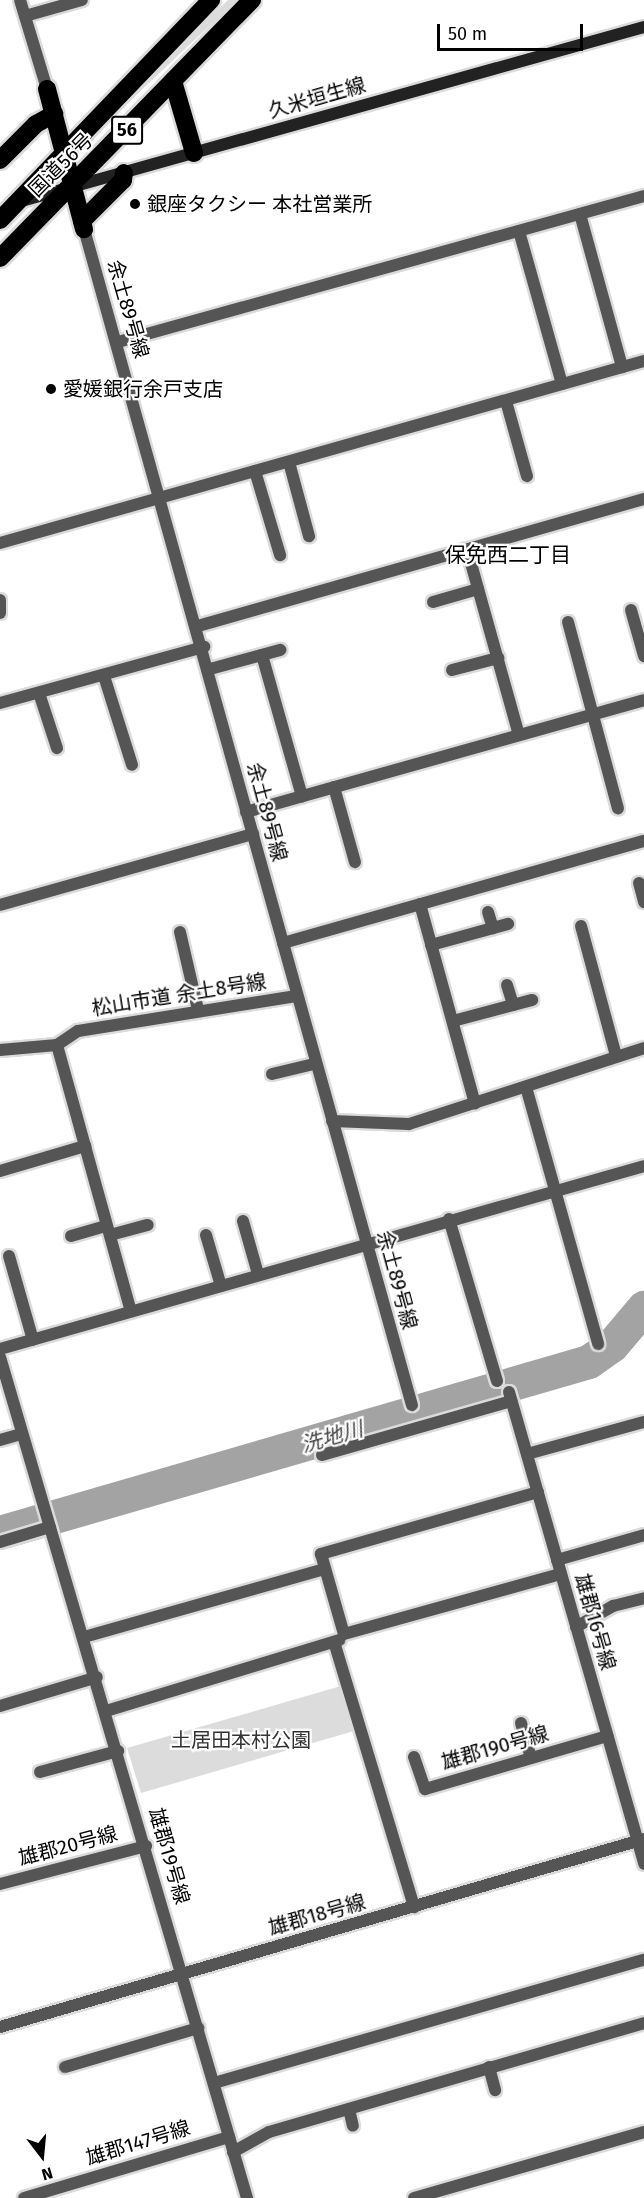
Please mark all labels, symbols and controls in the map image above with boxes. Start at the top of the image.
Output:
scale bar [440,12,586,50]
text: 50 m [448,23,487,45]
street label: 久米垣生線 [266,73,368,123]
road number: 56 [110,115,144,145]
street label: 国道56号 [24,128,98,202]
place label: 銀座タクシー 本社営業所 [147,192,372,216]
marker: 銀座タクシー 本社営業所 [128,197,142,211]
street label: 余土89号線 [103,257,153,361]
place label: 愛媛銀行余戸支店 [63,377,223,401]
marker: 愛媛銀行余戸支店 [44,382,58,396]
district label: 保免西二丁目 [445,542,571,568]
street label: 余土89号線 [242,760,292,864]
street label: 松山市道 余土8号線 [90,969,268,1021]
street label: 余土89号線 [372,1228,422,1332]
water label: 洗地川 [298,1416,366,1458]
street label: 雄郡16号線 [570,1571,620,1673]
street label: 雄郡190号線 [439,1721,551,1775]
park label: 土居田本村公園 [171,1728,311,1752]
street label: 雄郡19号線 [144,1805,194,1907]
street label: 雄郡20号線 [16,1821,120,1871]
street label: 雄郡18号線 [266,1890,368,1940]
street label: 雄郡147号線 [83,2116,193,2170]
north arrow [12,2126,72,2186]
text: N [39,2163,55,2184]

